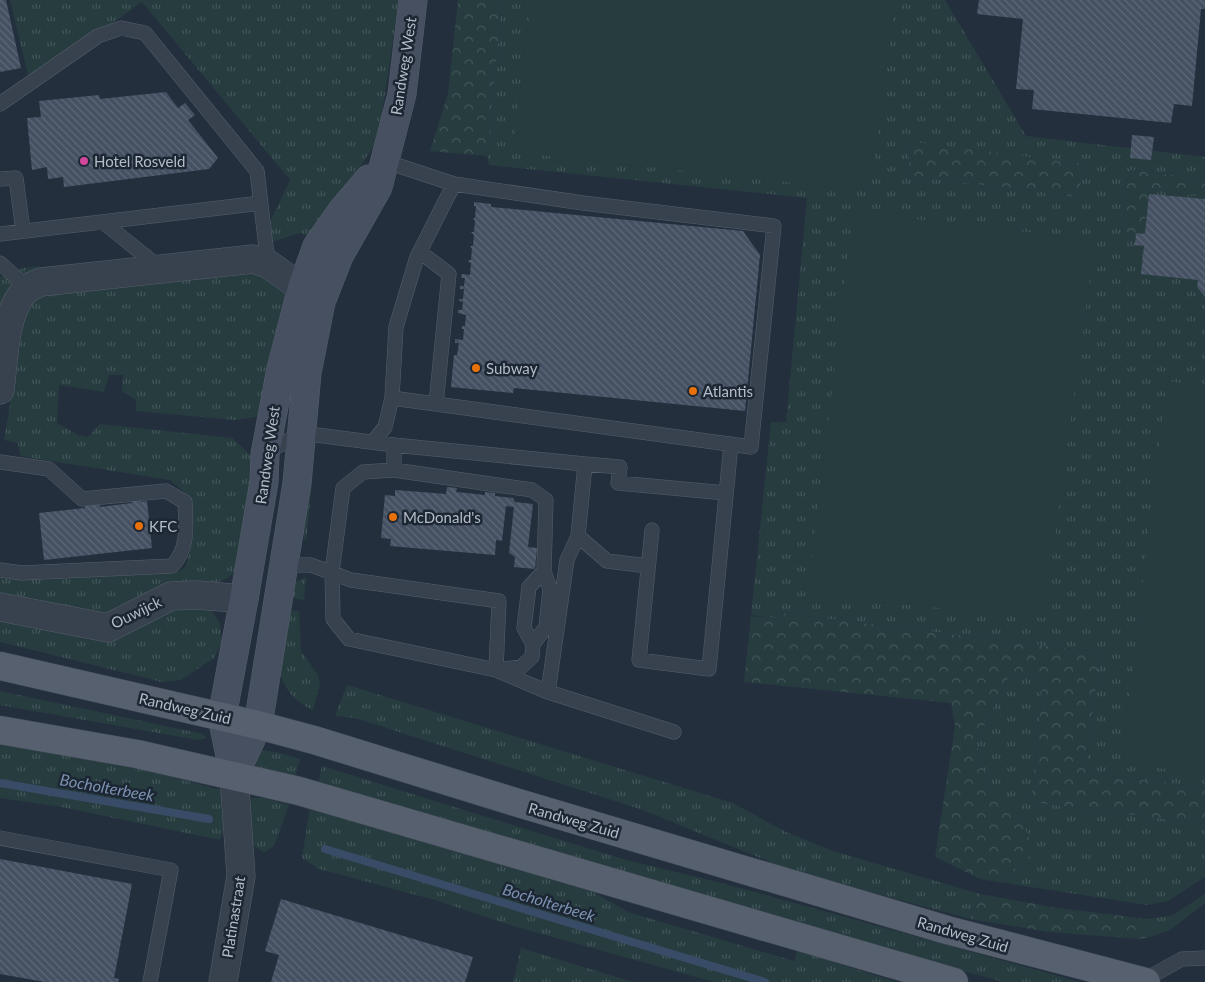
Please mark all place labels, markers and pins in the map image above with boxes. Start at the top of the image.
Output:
place label: Hotel Rosveld [94,152,185,170]
marker: Hotel Rosveld [78,155,90,167]
place label: Subway [486,359,538,377]
marker: Subway [470,362,482,374]
place label: Atlantis [703,382,753,400]
marker: Atlantis [687,385,699,397]
place label: McDonald's [403,508,481,526]
marker: McDonald's [387,511,399,523]
place label: KFC [149,517,177,535]
marker: KFC [133,520,145,532]

